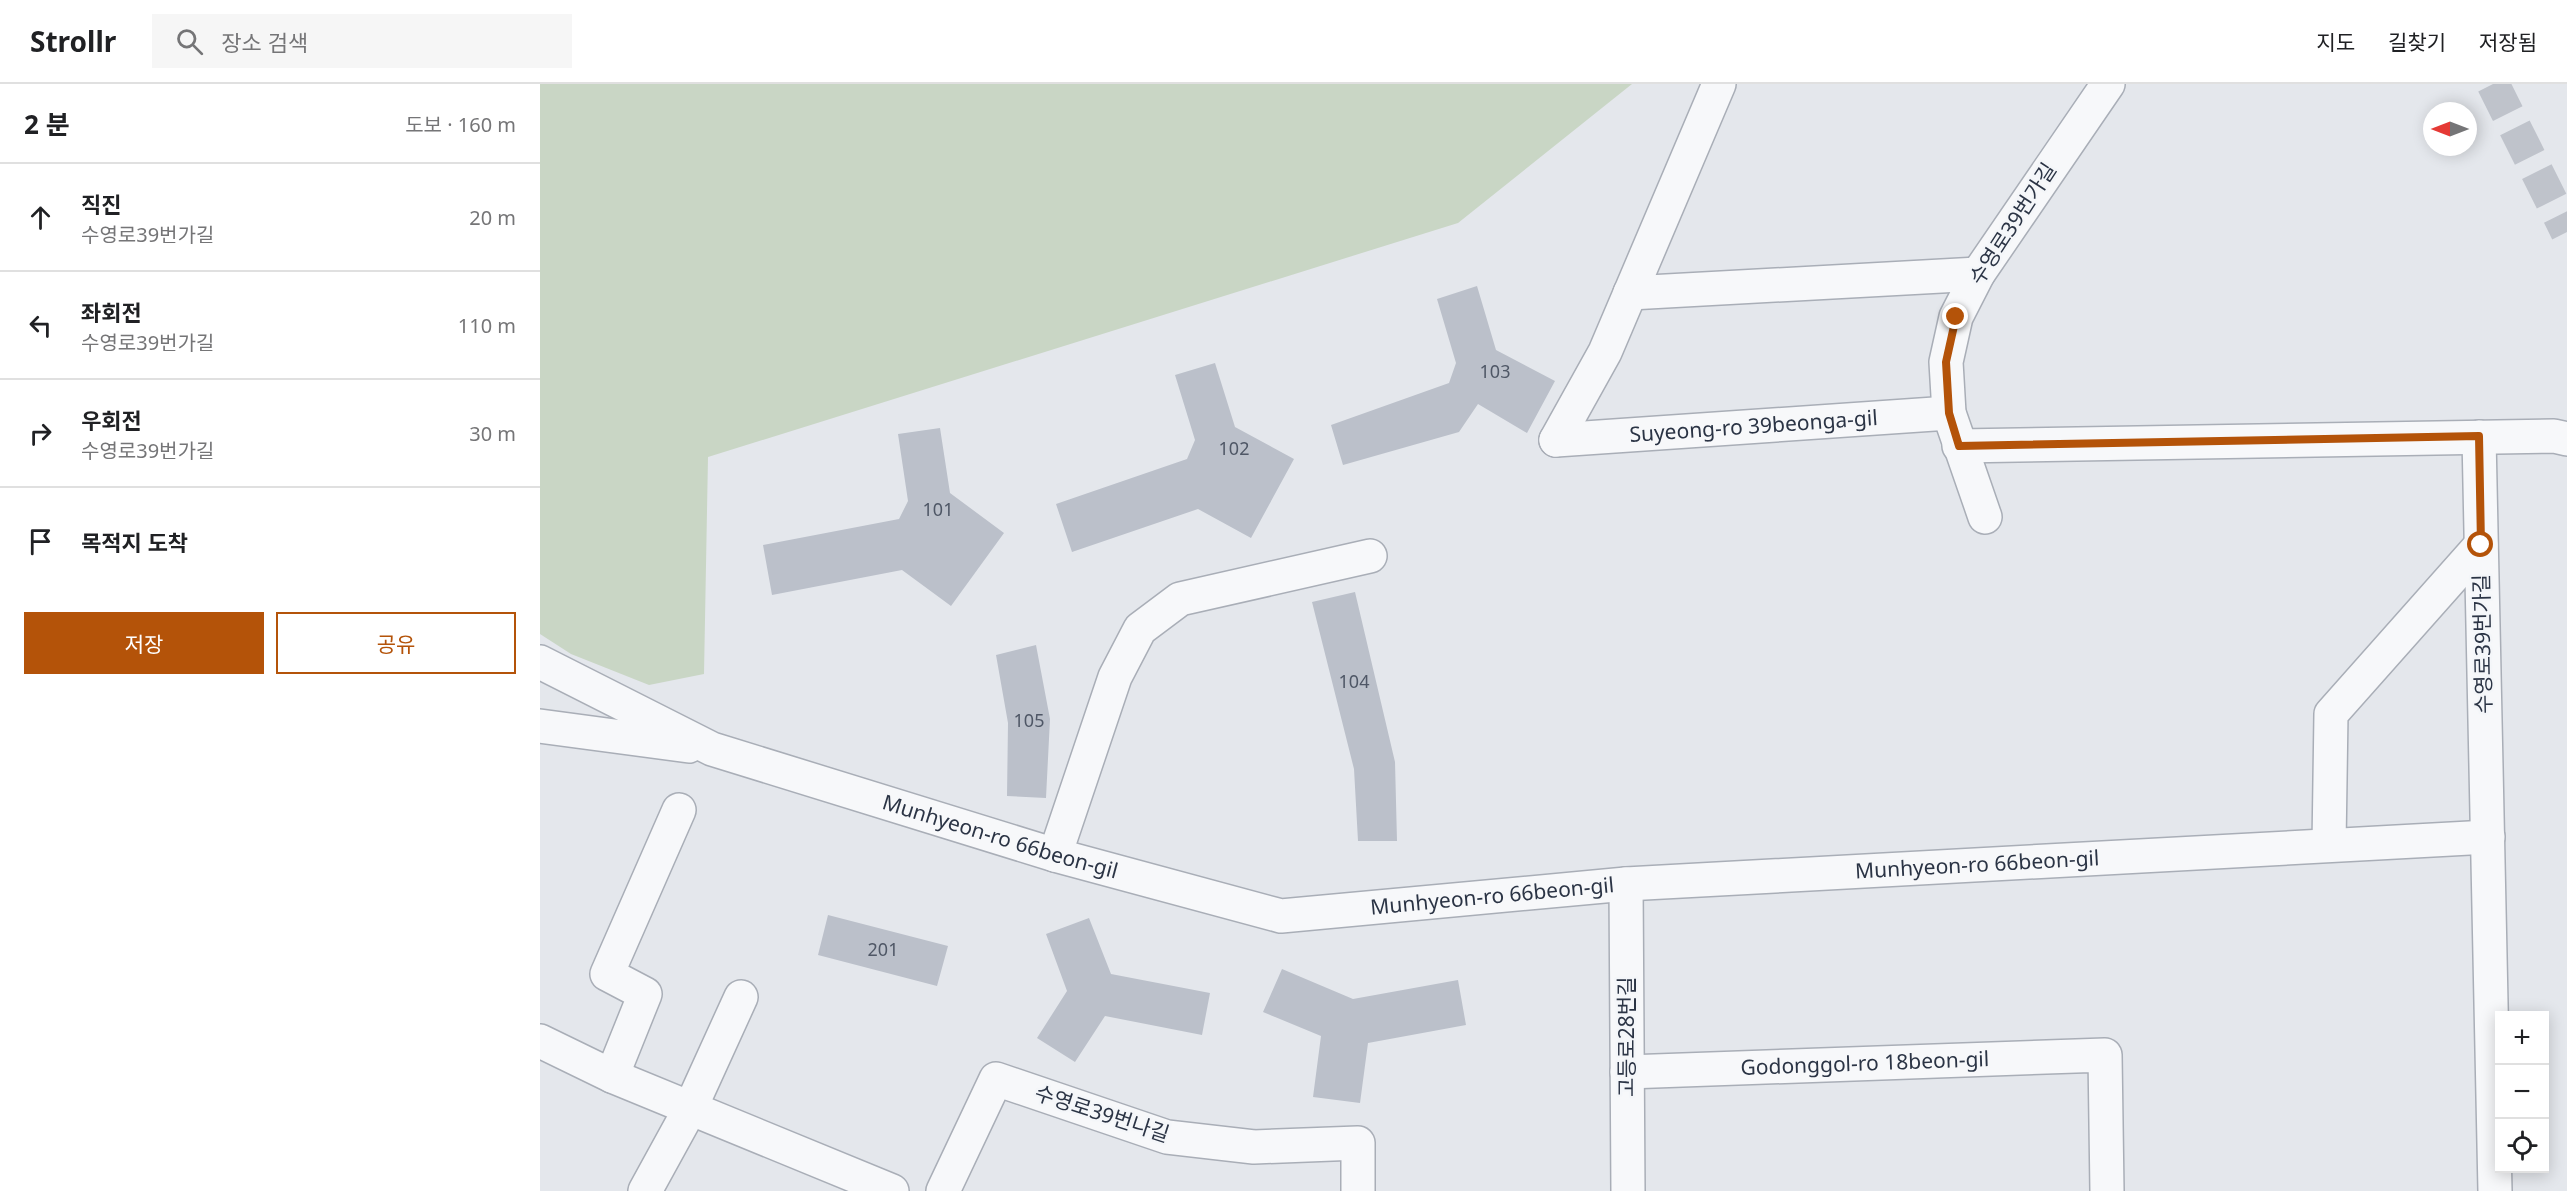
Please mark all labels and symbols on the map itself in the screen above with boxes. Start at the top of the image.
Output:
north arrow [2423,102,2477,156]
street label: 수영로39번가길 [1962,157,2062,290]
route end [1942,303,1968,329]
house number: 103 [1480,359,1510,383]
street label: Suyeong-ro 39beonga-gil [1628,403,1878,448]
house number: 102 [1219,436,1249,460]
house number: 101 [923,497,953,521]
route start [2467,531,2493,557]
street label: 수영로39번가길 [2467,574,2497,714]
house number: 104 [1339,669,1369,693]
house number: 105 [1014,708,1044,732]
street label: Munhyeon-ro 66beon-gil [879,788,1121,884]
street label: Munhyeon-ro 66beon-gil [1854,843,2100,884]
street label: Munhyeon-ro 66beon-gil [1369,870,1615,921]
house number: 201 [868,937,898,961]
street label: 고등로28번길 [1612,977,1640,1097]
street label: Godonggol-ro 18beon-gil [1740,1044,1990,1081]
street label: 수영로39번나길 [1031,1078,1173,1148]

